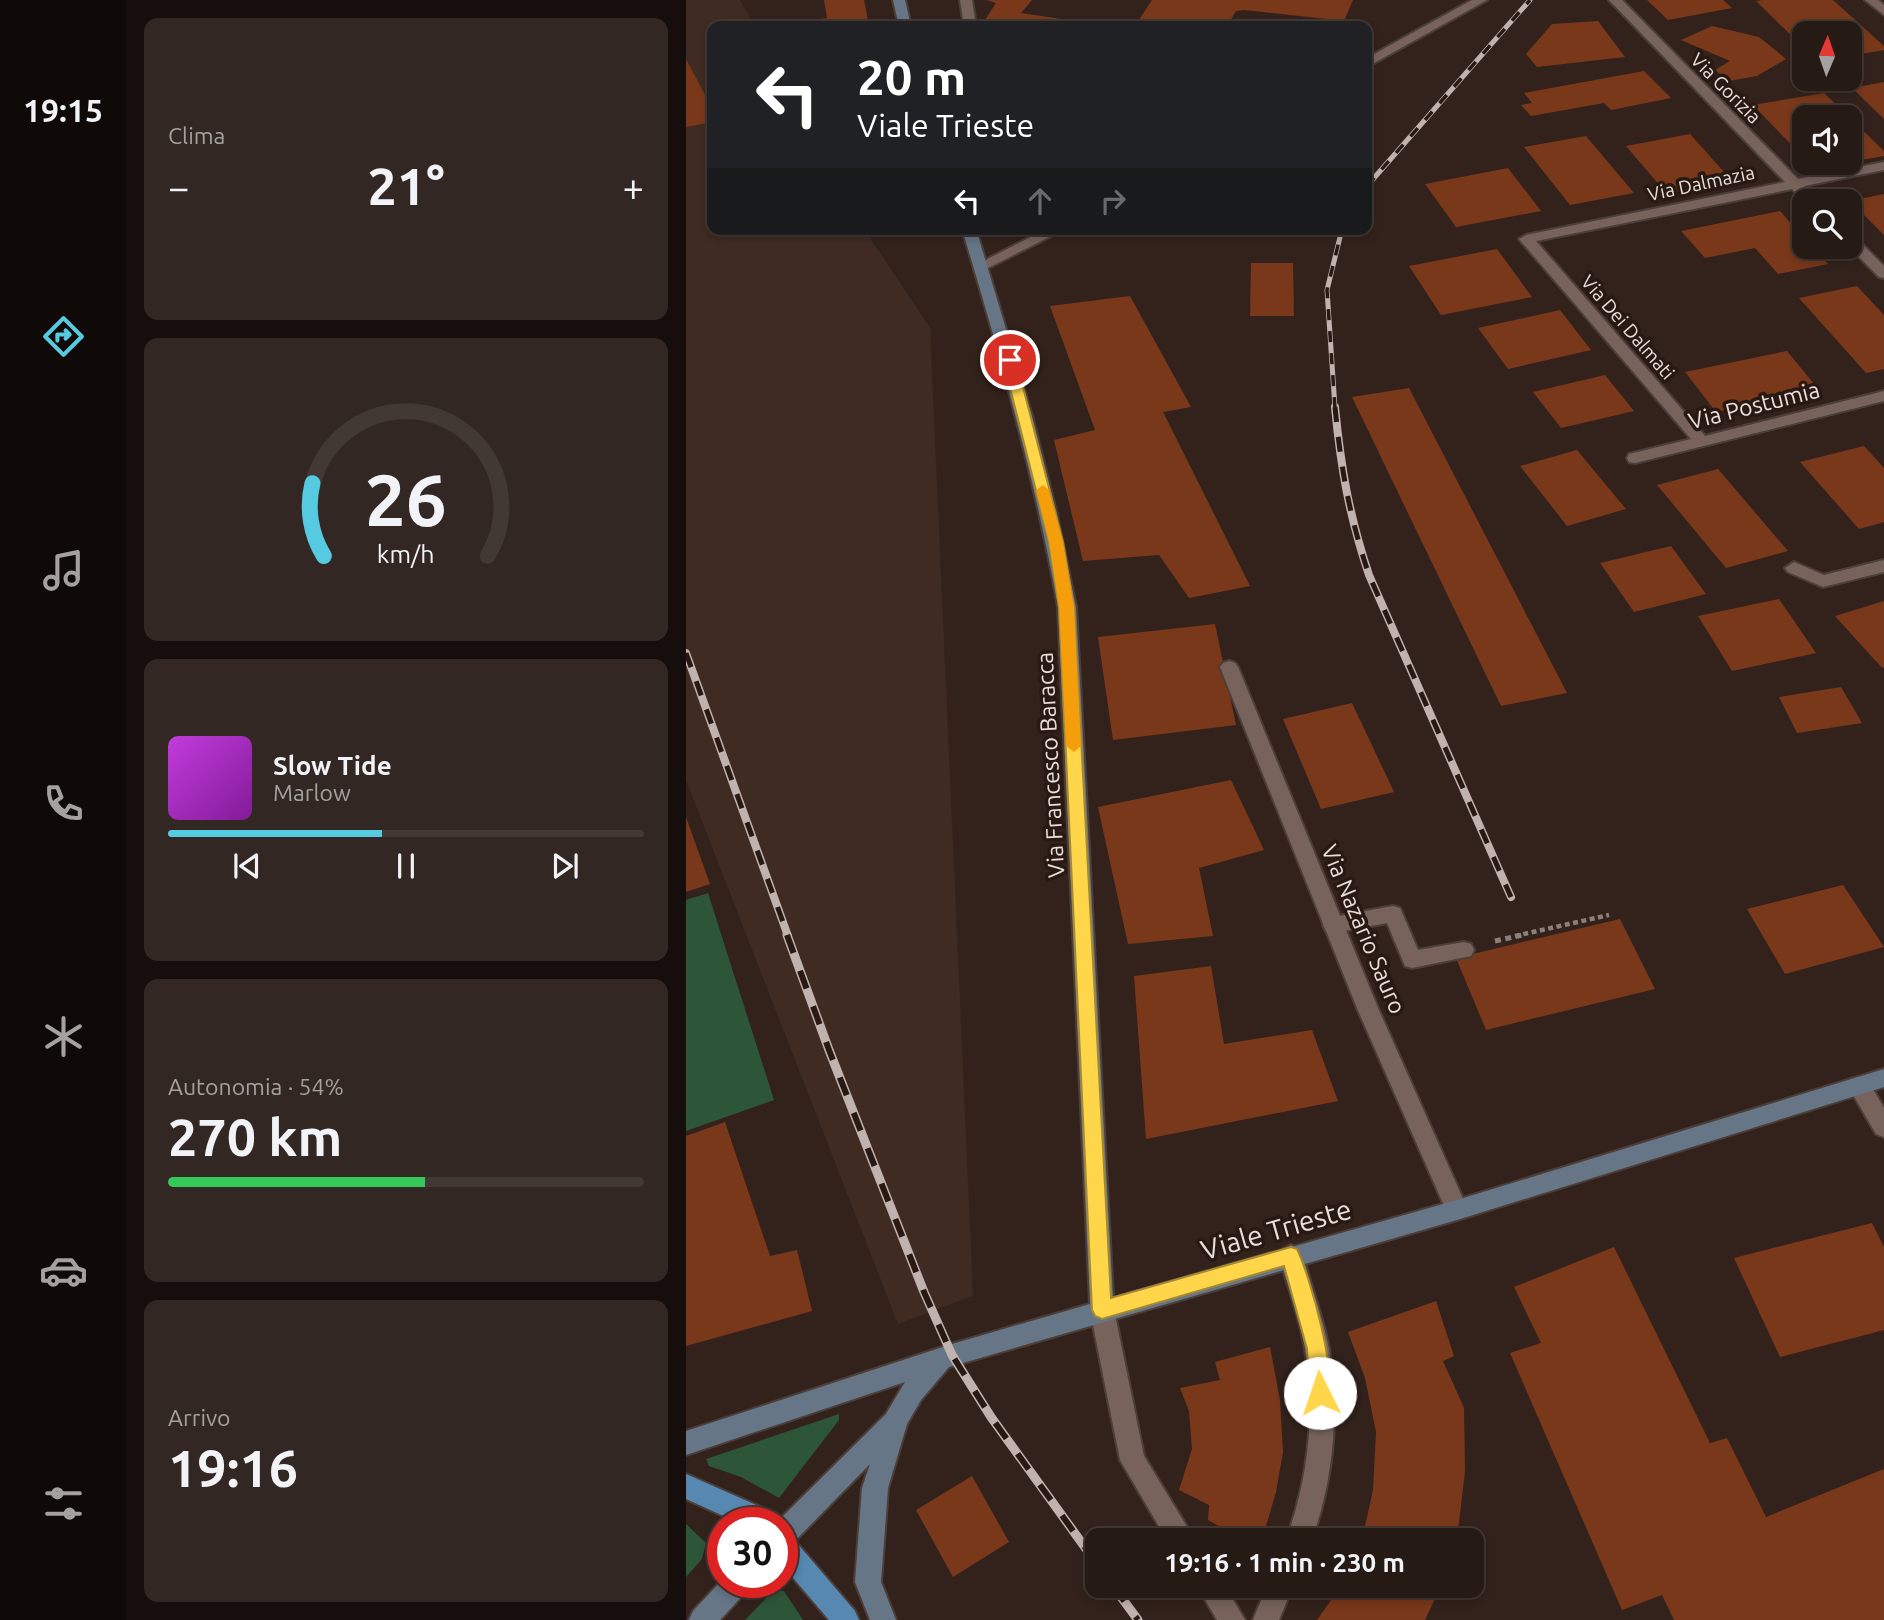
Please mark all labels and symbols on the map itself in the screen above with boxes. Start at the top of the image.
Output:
north arrow [1792,21,1862,91]
street label: Via Gorizia [1686,48,1766,128]
street label: Via Dalmazia [1645,161,1757,205]
street label: Via Dei Dalmati [1577,270,1679,384]
pin [980,330,1040,390]
street label: Via Postumia [1686,377,1822,433]
street label: Via Francesco Baracca [1032,651,1068,879]
street label: Via Nazario Sauro [1317,841,1411,1017]
street label: Viale Trieste [1197,1193,1355,1265]
position arrow [1283,1356,1357,1430]
speed limit sign: 30 [707,1507,798,1598]

